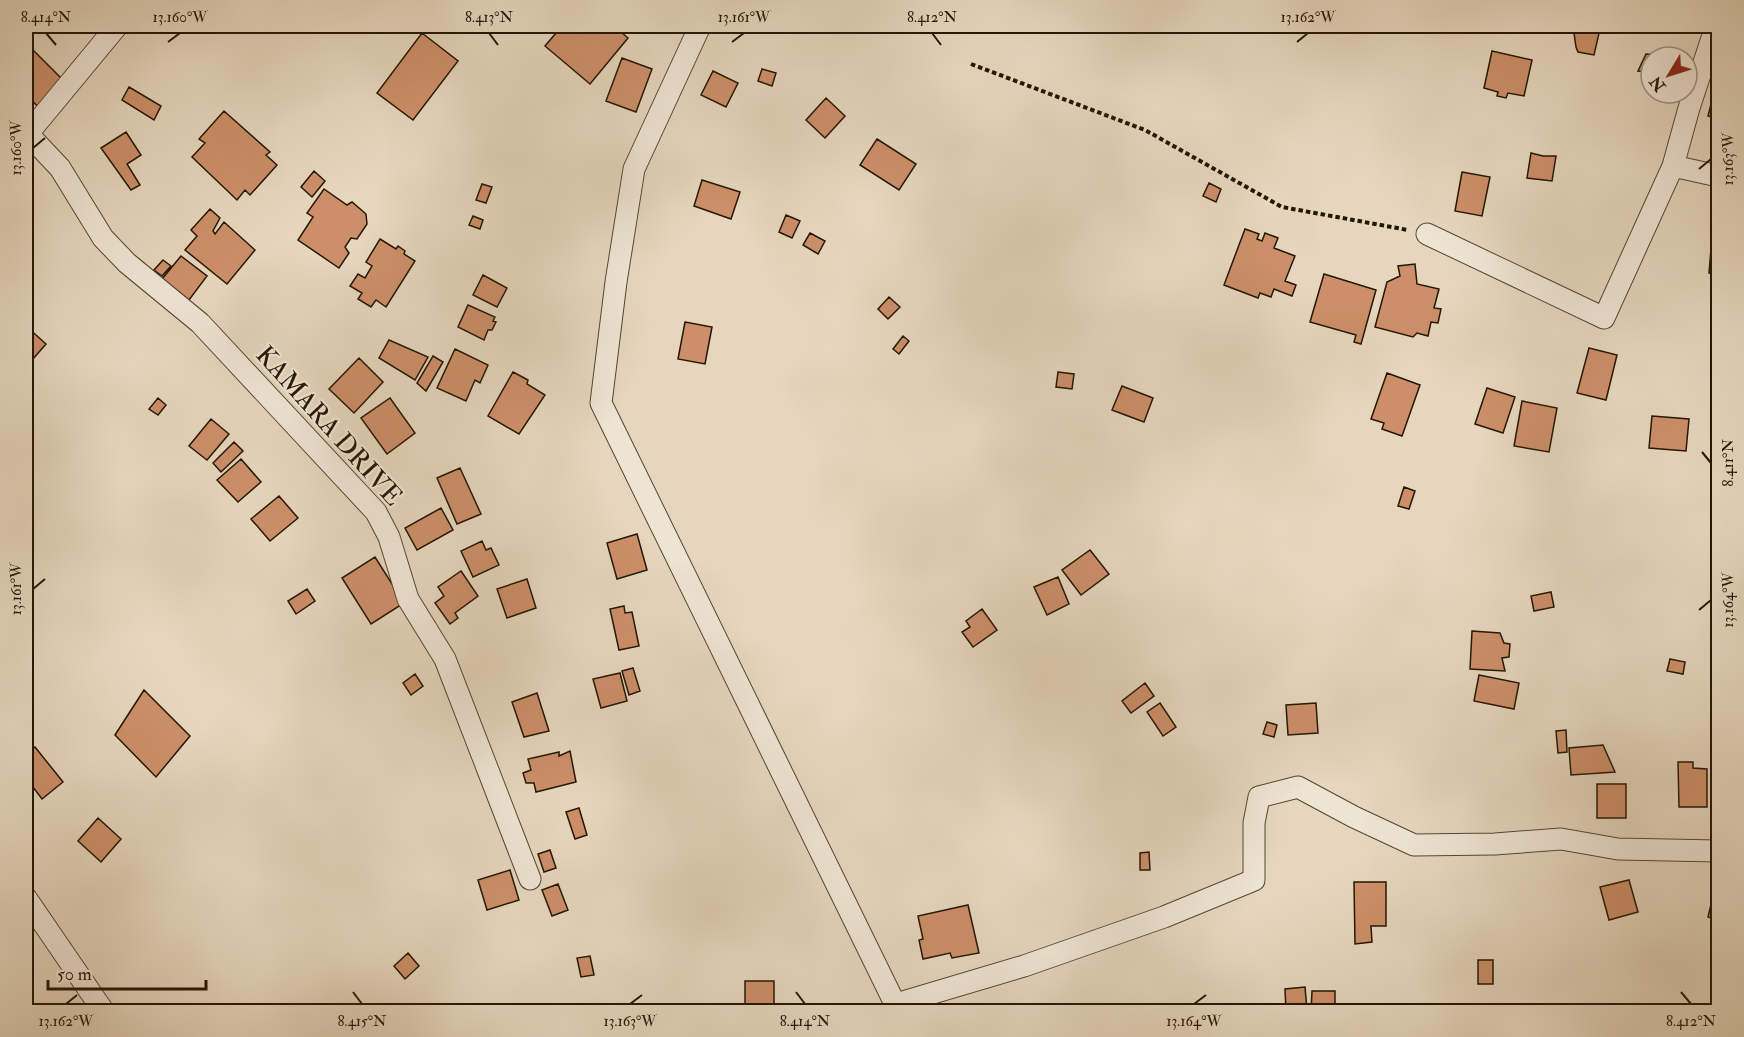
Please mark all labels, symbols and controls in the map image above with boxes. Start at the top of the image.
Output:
text: 8.414°N [21,8,72,27]
text: 13.160°W [152,8,208,27]
text: 8.413°N [465,8,514,27]
text: 13.161°W [718,8,771,27]
text: 8.412°N [907,8,958,27]
text: 13.162°W [1280,8,1336,27]
north arrow [1639,45,1699,105]
text: N [1645,71,1671,96]
text: 13.160°W [7,120,26,176]
text: 13.163°W [1719,132,1738,186]
street label: KAMARA DRIVE [249,339,409,513]
text: 8.411°N [1719,439,1738,487]
text: 13.161°W [7,562,26,615]
text: 13.164°W [1719,572,1738,628]
scale bar [48,953,206,991]
text: 50 m [57,963,92,986]
text: 13.162°W [38,1012,94,1031]
text: 8.415°N [338,1012,387,1031]
text: 13.163°W [603,1012,657,1031]
text: 8.414°N [780,1012,831,1031]
text: 13.164°W [1166,1012,1222,1031]
text: 8.412°N [1666,1012,1717,1031]

